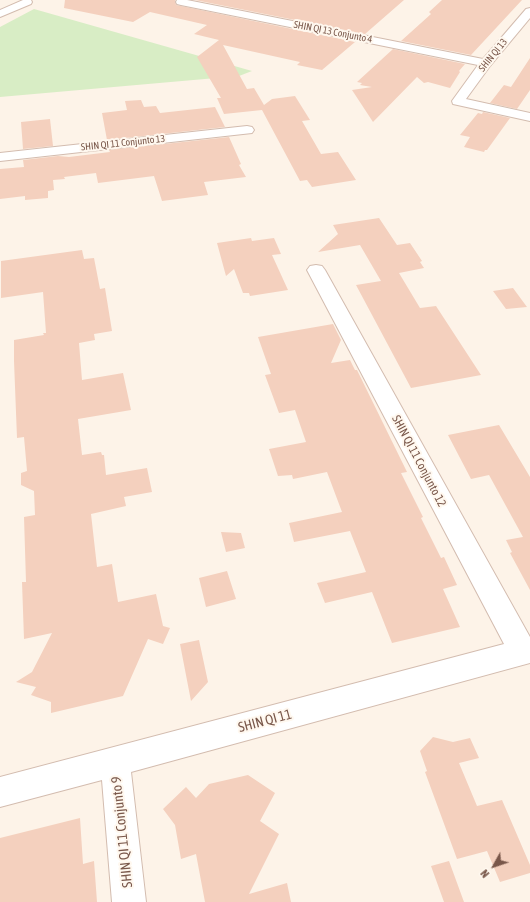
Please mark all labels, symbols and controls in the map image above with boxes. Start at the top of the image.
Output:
street label: SHIN QI 13 Conjunto 4 [293,18,373,46]
street label: SHIN QI 13 [476,36,510,74]
street label: SHIN QI 11 Conjunto 13 [80,133,166,153]
street label: SHIN QI 11 Conjunto 12 [389,413,449,509]
street label: SHIN QI 11 [236,706,294,736]
street label: SHIN QI 11 Conjunto 9 [108,775,136,889]
north arrow [474,846,514,886]
text: N [478,867,491,880]

